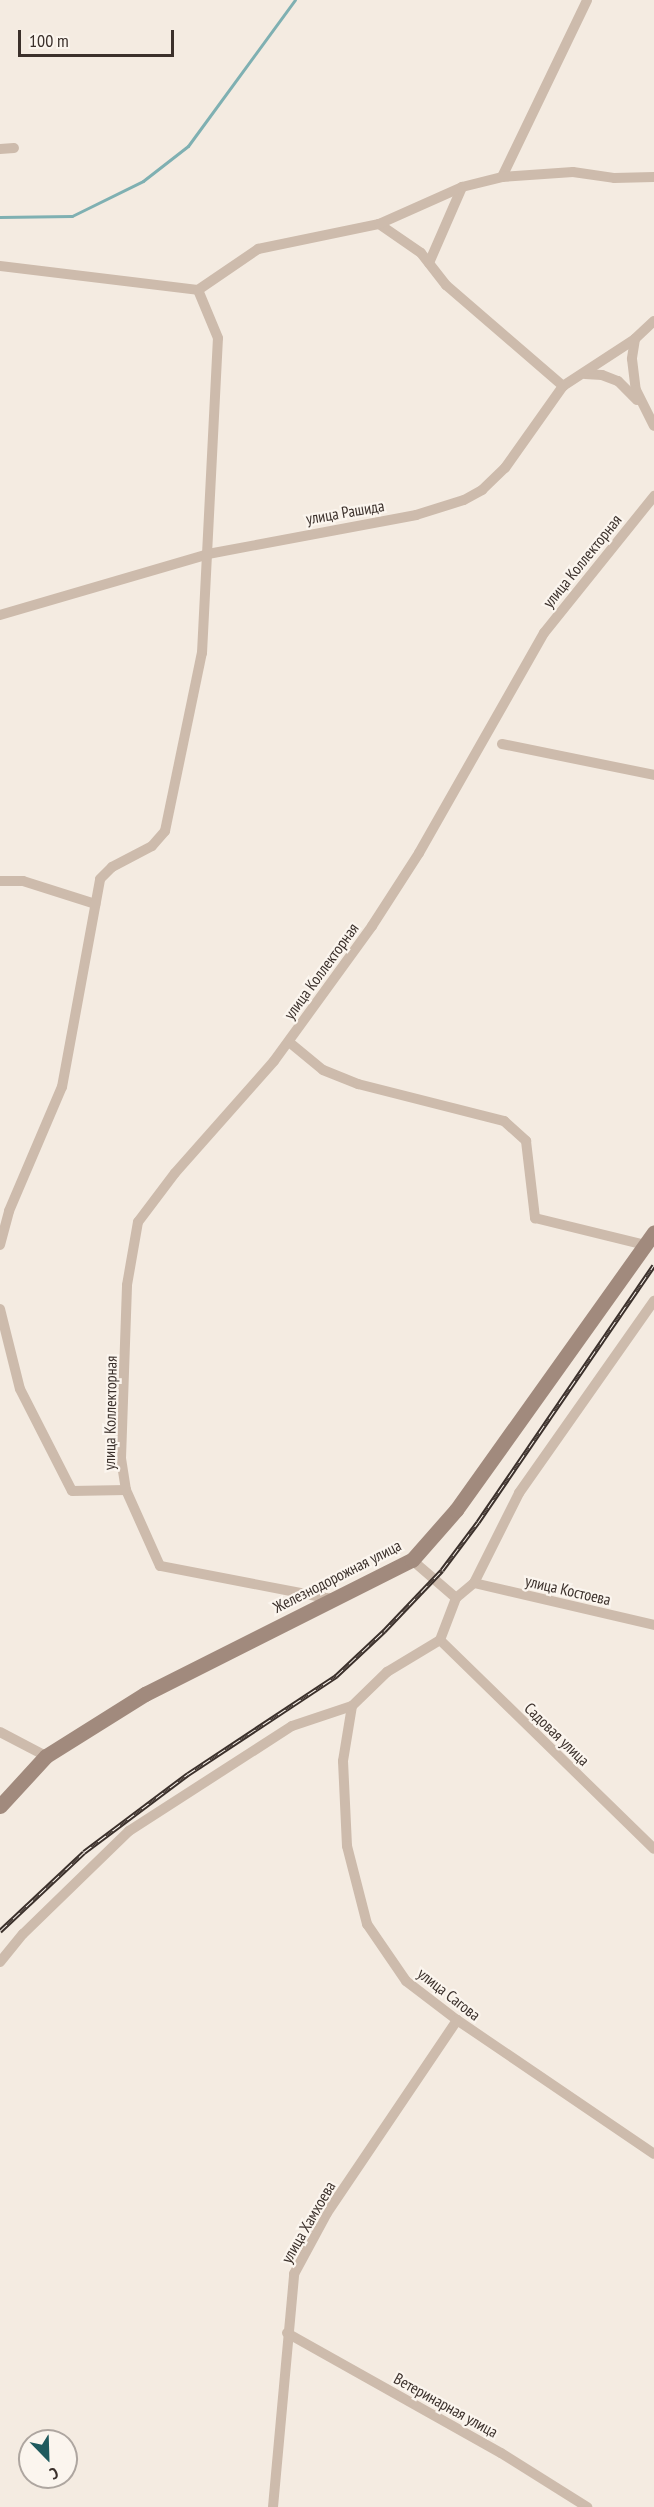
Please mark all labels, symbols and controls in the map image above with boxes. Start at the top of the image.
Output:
scale bar [21,18,177,56]
text: 100 m [29,29,69,52]
street label: улица Рашида [304,496,386,528]
street label: улица Коллекторная [539,511,625,611]
street label: улица Коллекторная [280,919,362,1023]
street label: улица Коллекторная [99,1356,121,1470]
street label: Железнодорожная улица [270,1535,404,1617]
street label: улица Костоева [523,1571,613,1609]
street label: Садовая улица [521,1698,593,1770]
street label: улица Сагова [414,1964,484,2024]
street label: улица Хамхоева [277,2178,339,2266]
street label: Ветеринарная улица [391,2369,501,2441]
north arrow [18,2429,78,2489]
text: С [47,2463,62,2484]

